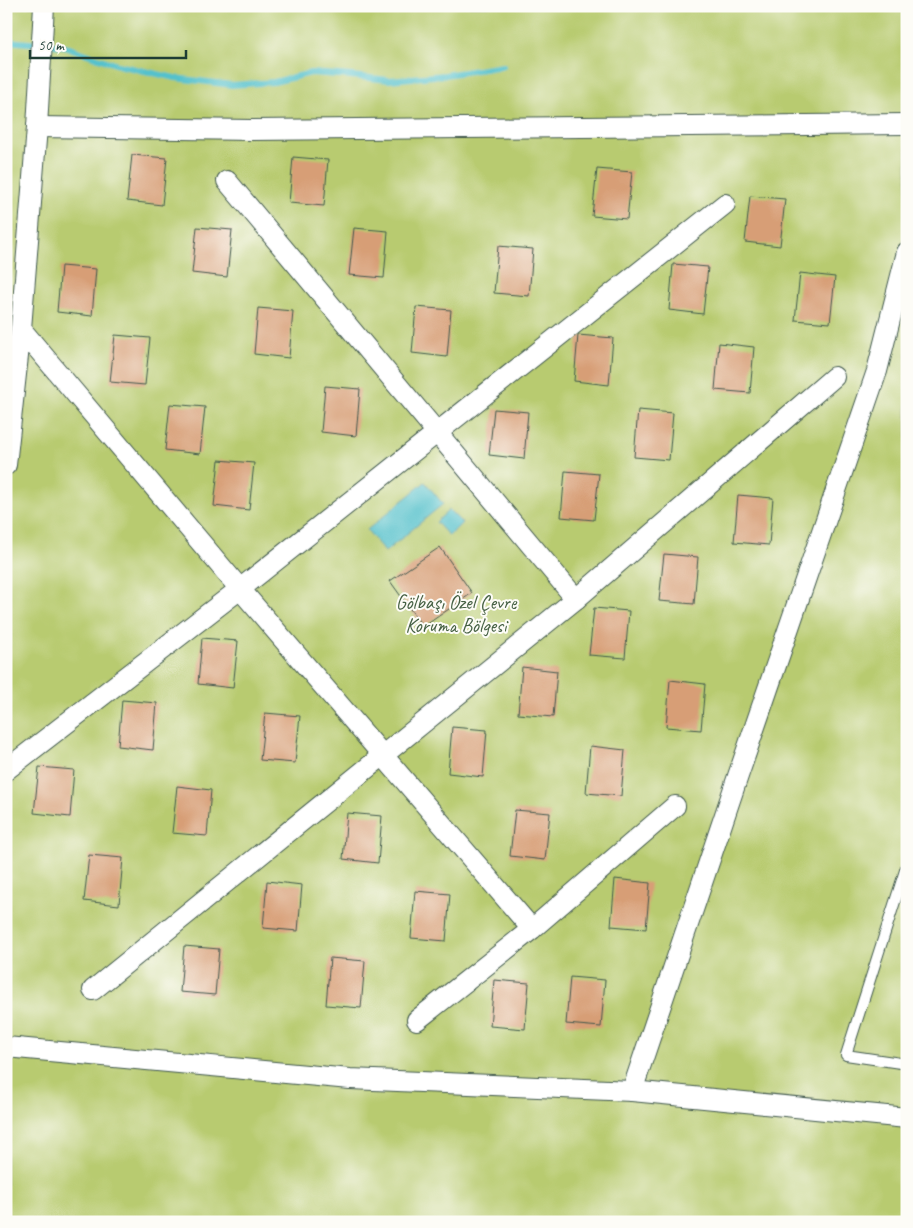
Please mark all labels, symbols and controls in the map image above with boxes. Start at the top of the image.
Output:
scale bar [30,28,186,60]
text: 50 m [38,36,65,55]
park label: Gölbaşı Özel Çevre Koruma Bölgesi [396,590,518,638]

